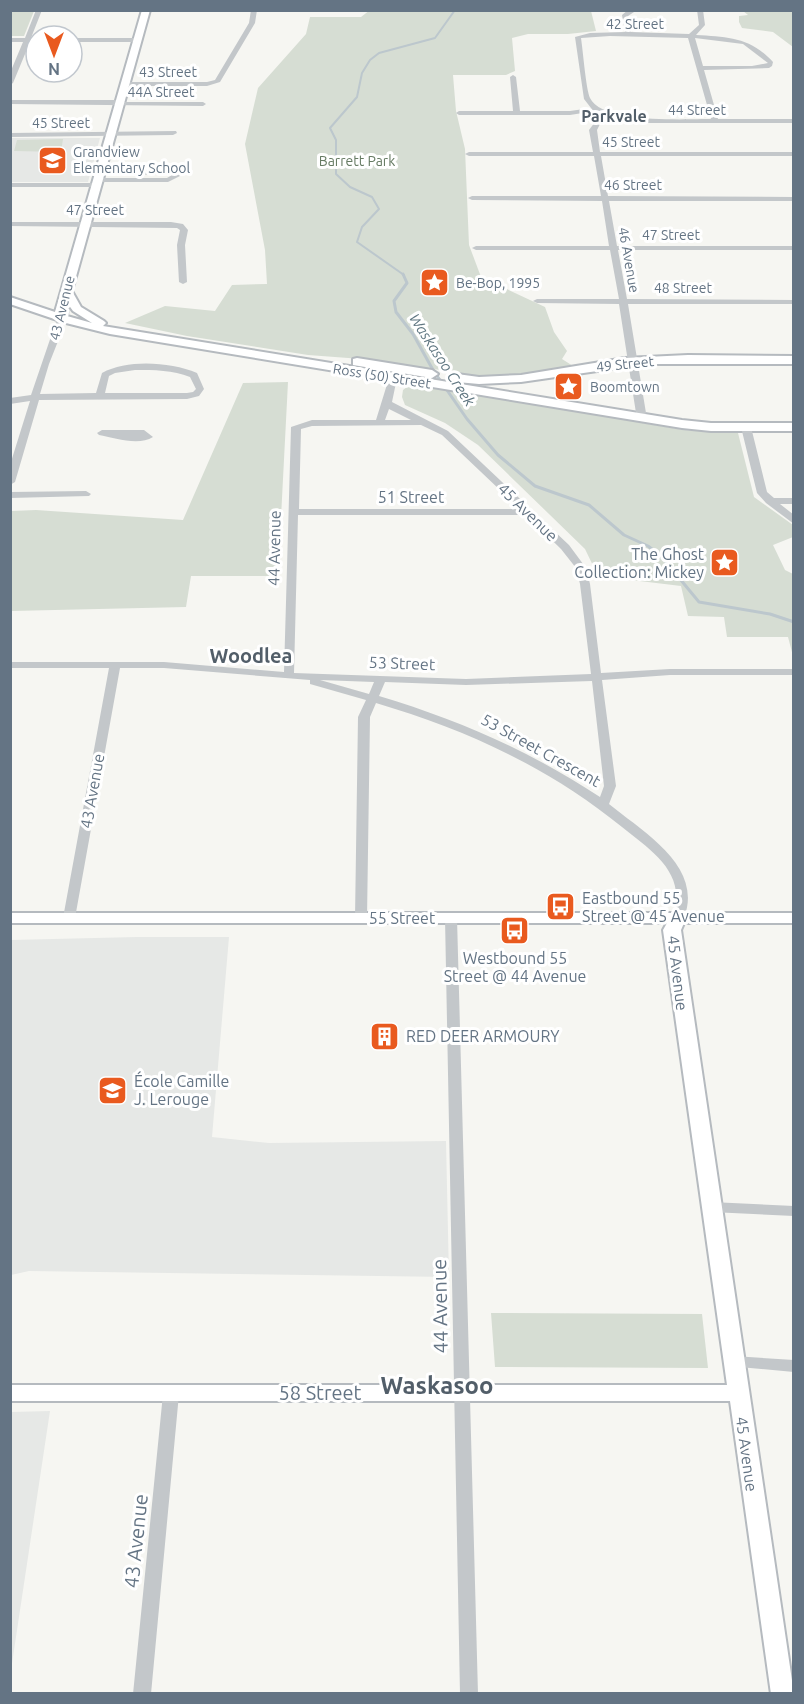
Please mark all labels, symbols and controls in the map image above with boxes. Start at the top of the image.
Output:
street label: 42 Street [606,16,665,32]
north arrow [24,24,84,84]
text: N [48,60,60,78]
street label: 43 Street [139,64,198,80]
street label: 44A Street [127,84,195,100]
street label: 44 Street [668,102,727,118]
district label: Parkvale [581,107,647,125]
street label: 45 Street [32,115,91,131]
street label: 45 Street [602,134,661,150]
school or university icon: Grandview Elementary School [36,144,68,176]
place label: Grandview Elementary School [73,144,191,176]
park label: Barrett Park [319,153,395,169]
street label: 46 Street [604,177,663,193]
street label: 47 Street [66,202,125,218]
street label: 46 Avenue [615,226,643,294]
street label: 47 Street [642,227,701,243]
place icon: Be-Bop, 1995 [419,267,451,299]
street label: 43 Avenue [46,274,78,342]
place label: Be-Bop, 1995 [456,275,540,291]
street label: 48 Street [654,280,713,296]
water label: Waskasoo Creek [406,310,479,409]
street label: 49 Street [595,353,655,375]
street label: Ross (50) Street [332,360,433,392]
place icon: Boomtown [553,371,585,403]
place label: Boomtown [590,379,660,395]
street label: 45 Avenue [495,479,561,545]
street label: 51 Street [378,488,445,506]
street label: 44 Avenue [264,510,284,586]
place label: The Ghost Collection: Mickey [574,545,705,581]
place icon: The Ghost Collection: Mickey [709,547,741,579]
district label: Woodlea [210,644,292,667]
street label: 53 Street [369,653,436,673]
street label: 53 Street Crescent [478,710,604,791]
street label: 43 Avenue [77,752,107,830]
place label: Eastbound 55 Street @ 45 Avenue [582,889,725,925]
bus stop icon: Eastbound 55 Street @ 45 Avenue [545,891,577,923]
street label: 55 Street [369,909,436,927]
bus stop icon: Westbound 55 Street @ 44 Avenue [499,914,531,946]
street label: 45 Avenue [664,934,692,1012]
place label: Westbound 55 Street @ 44 Avenue [444,949,586,985]
building icon: RED DEER ARMOURY [369,1020,401,1052]
place label: RED DEER ARMOURY [406,1027,560,1045]
place label: École Camille J. Lerouge [134,1070,229,1108]
school or university icon: École Camille J. Lerouge [97,1074,129,1106]
street label: 44 Avenue [427,1259,452,1353]
district label: Waskasoo [381,1372,493,1399]
street label: 58 Street [279,1381,362,1404]
street label: 45 Avenue [733,1415,761,1493]
street label: 43 Avenue [119,1493,152,1589]

